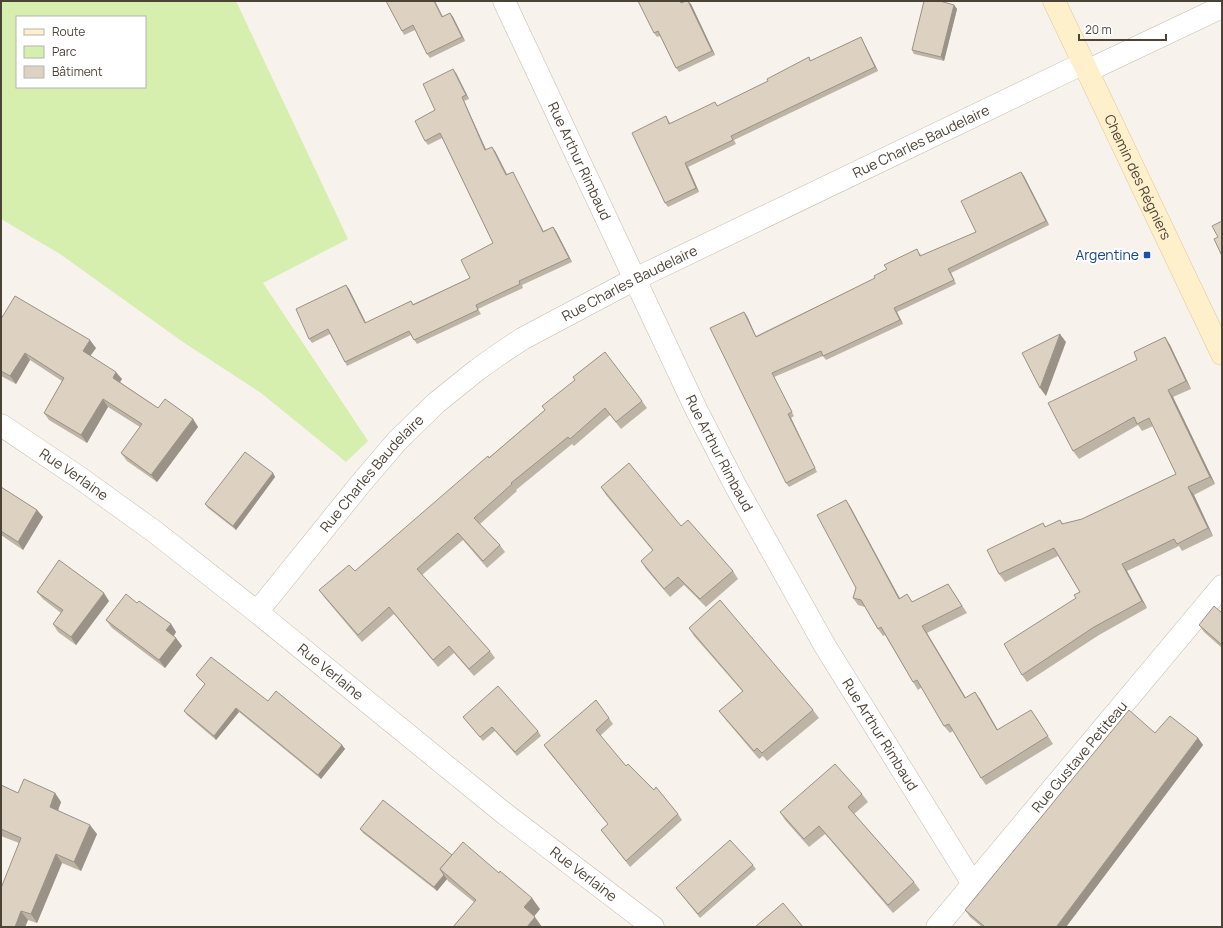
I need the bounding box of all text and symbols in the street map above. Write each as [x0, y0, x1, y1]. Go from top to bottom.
legend [16, 16, 146, 88]
scale bar [1079, 16, 1166, 42]
text: 20 m [1085, 21, 1112, 38]
text: Route [52, 23, 85, 40]
text: Parc [52, 43, 77, 60]
text: Bâtiment [52, 63, 103, 80]
street label: Rue Arthur Rimbaud [544, 99, 616, 223]
street label: Rue Charles Baudelaire [849, 100, 992, 182]
street label: Chemin des Régniers [1100, 111, 1176, 243]
street label: Rue Charles Baudelaire [558, 240, 700, 325]
place label: Argentine [1075, 245, 1139, 264]
marker: Argentine [1142, 250, 1152, 260]
street label: Rue Arthur Rimbaud [682, 392, 758, 515]
street label: Rue Charles Baudelaire [315, 410, 427, 536]
street label: Rue Verlaine [36, 443, 112, 504]
street label: Rue Verlaine [294, 639, 368, 704]
street label: Rue Arthur Rimbaud [838, 674, 923, 794]
street label: Rue Gustave Petiteau [1027, 697, 1131, 816]
street label: Rue Verlaine [546, 842, 621, 905]

